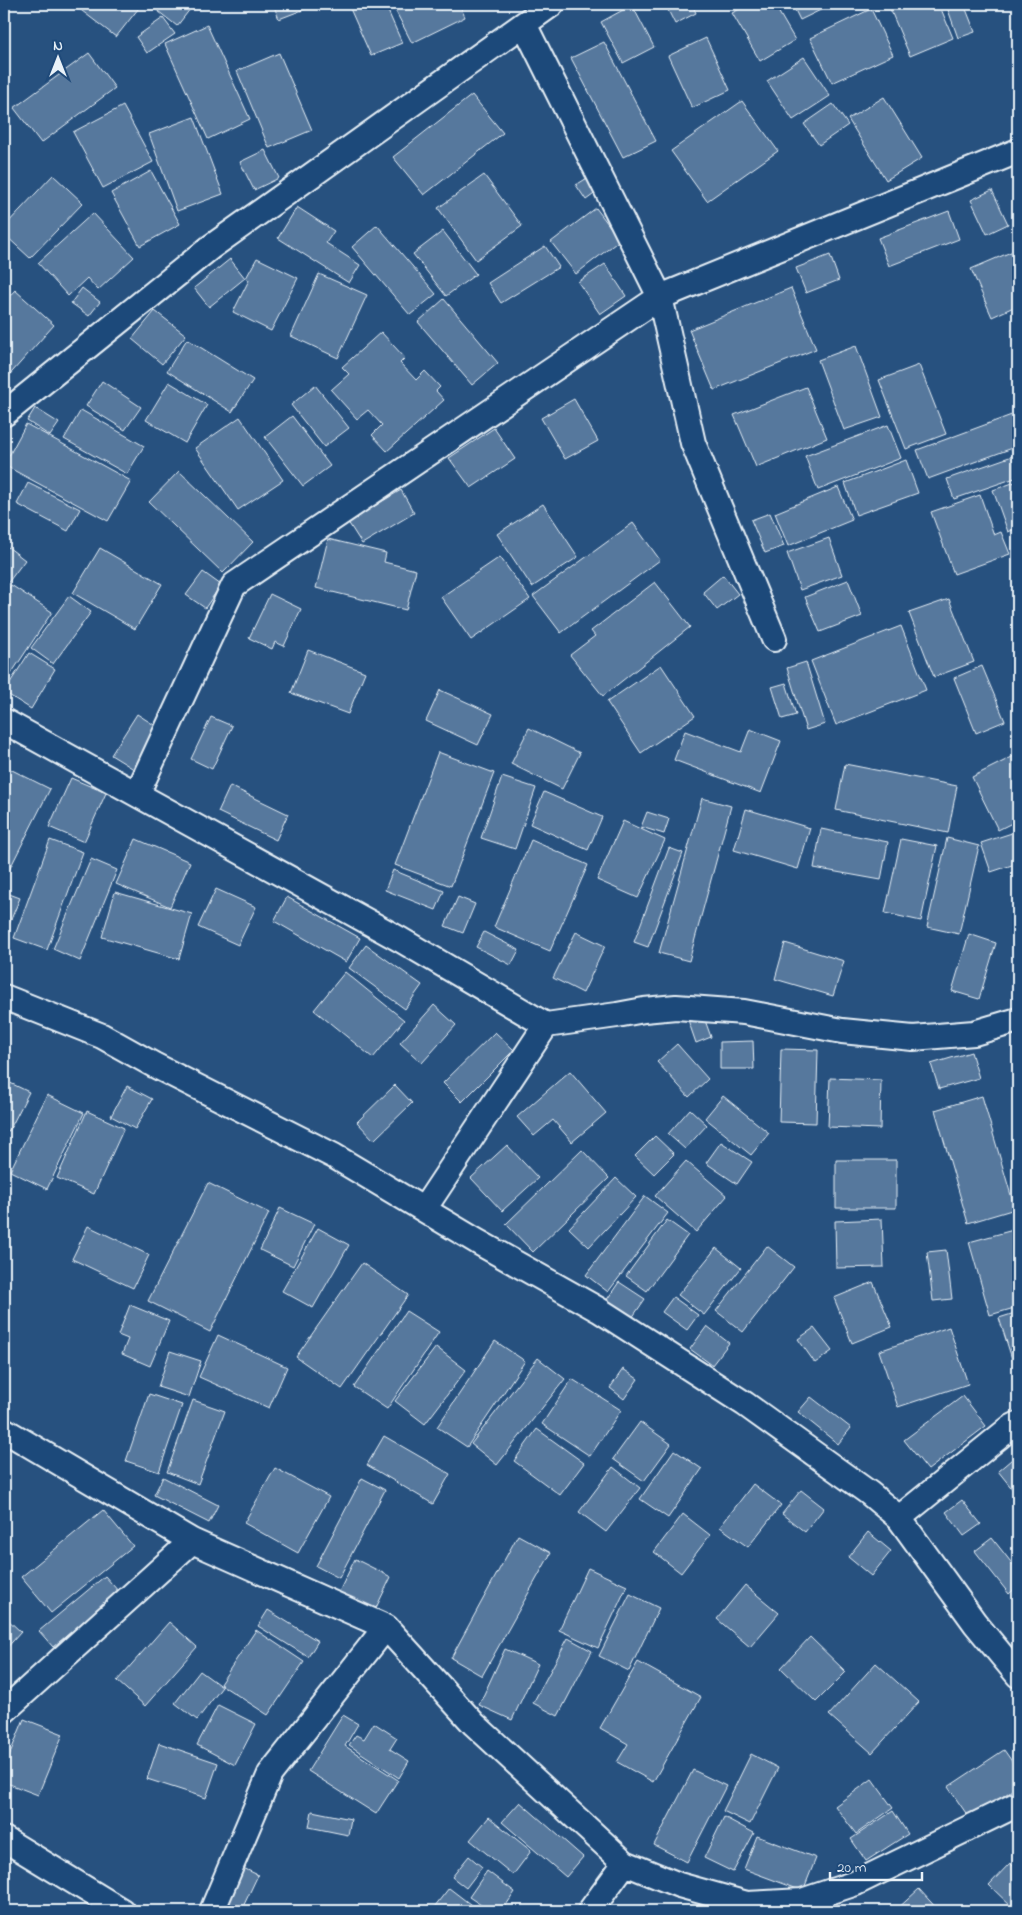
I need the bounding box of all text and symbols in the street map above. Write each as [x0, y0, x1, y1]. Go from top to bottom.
north arrow [32, 32, 82, 82]
text: N [53, 36, 63, 57]
scale bar [830, 1850, 922, 1882]
text: 20 m [837, 1857, 867, 1879]

